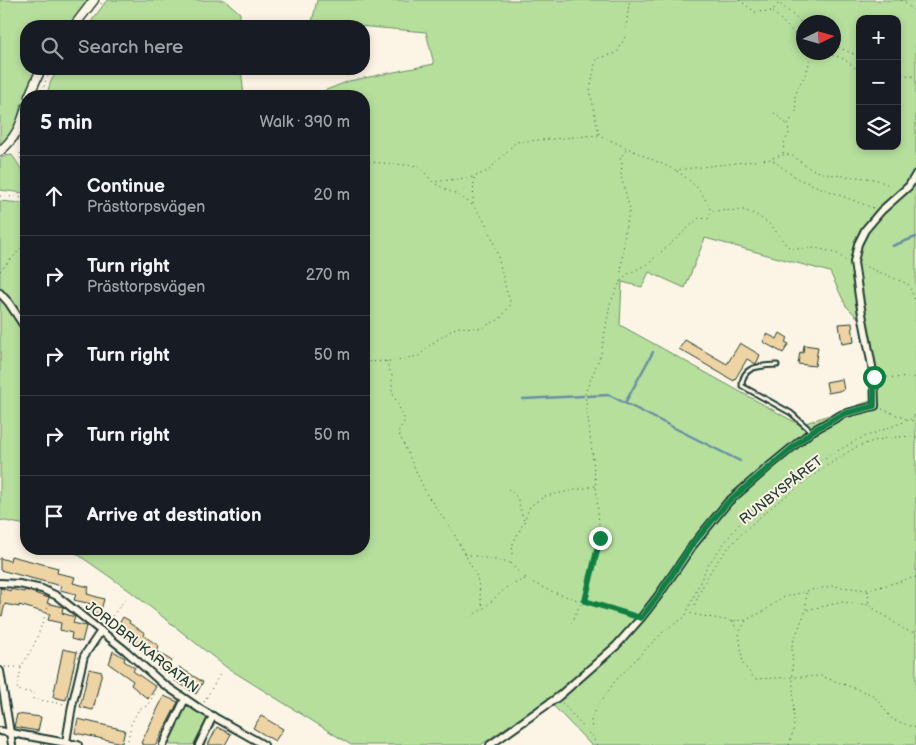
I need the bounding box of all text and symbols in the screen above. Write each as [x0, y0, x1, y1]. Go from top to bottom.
north arrow [796, 15, 841, 60]
map controls [856, 15, 901, 150]
button: + [856, 15, 901, 60]
search box [20, 20, 370, 75]
icon: search [38, 34, 66, 62]
text: Search here [78, 36, 183, 59]
button: − [856, 60, 901, 105]
button: layers [856, 105, 901, 150]
text: 5 min [40, 110, 93, 135]
text: Walk · 390 m [259, 113, 350, 132]
text: Continue [87, 175, 165, 198]
icon: ahead [40, 182, 68, 210]
text: 20 m [314, 186, 350, 205]
text: Prästtorpsvägen [87, 198, 205, 217]
text: Turn right [87, 255, 170, 278]
icon: right [40, 262, 68, 290]
text: 270 m [306, 266, 350, 285]
text: Prästtorpsvägen [87, 278, 205, 297]
icon: right [40, 342, 68, 370]
text: Turn right [87, 344, 170, 367]
text: 50 m [314, 346, 350, 365]
route start [863, 366, 886, 389]
icon: right [40, 422, 68, 450]
text: Turn right [87, 424, 170, 447]
text: 50 m [314, 426, 350, 445]
street label: RUNBYSPÅRET [735, 450, 826, 528]
icon: arrive [40, 502, 68, 530]
text: Arrive at destination [87, 504, 262, 527]
route end [589, 527, 612, 550]
street label: JORDBRUKARGATAN [82, 598, 202, 696]

